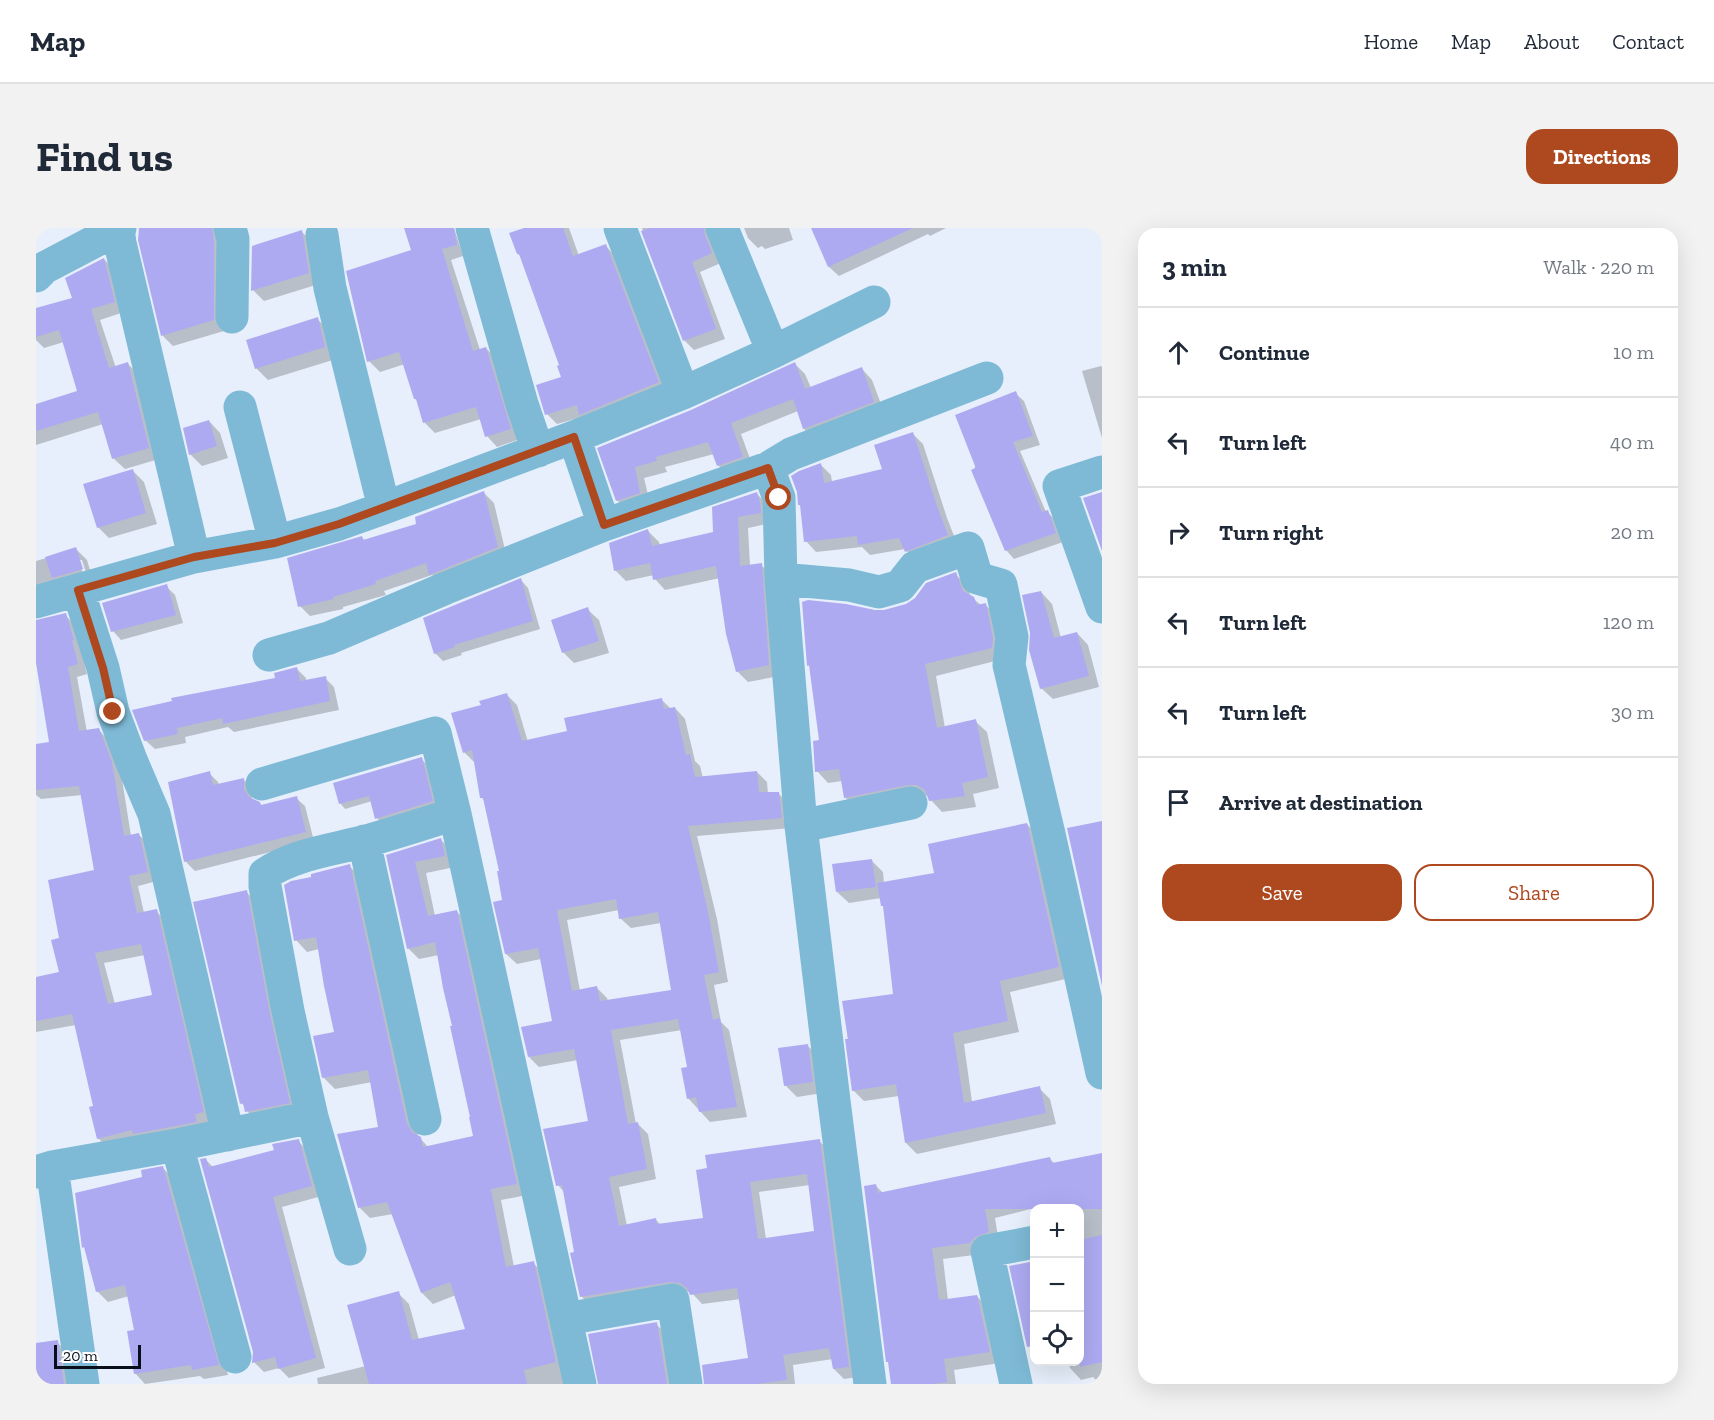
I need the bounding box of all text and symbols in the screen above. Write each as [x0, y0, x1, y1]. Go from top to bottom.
text: Map [30, 25, 85, 58]
text: Home [1364, 29, 1418, 54]
text: Map [1451, 29, 1491, 54]
text: About [1524, 29, 1579, 54]
text: Contact [1612, 29, 1684, 54]
button: Directions [1526, 129, 1678, 184]
text: Find us [36, 131, 173, 182]
text: 3 min [1162, 251, 1227, 283]
text: Walk · 220 m [1543, 255, 1654, 279]
icon: ahead [1162, 336, 1195, 369]
text: Continue [1219, 339, 1310, 366]
text: 10 m [1613, 340, 1654, 364]
icon: left [1162, 426, 1195, 459]
text: Turn left [1219, 429, 1306, 456]
text: 40 m [1610, 430, 1654, 454]
route start [765, 484, 791, 510]
icon: right [1162, 516, 1195, 549]
text: Turn right [1219, 519, 1323, 546]
text: 20 m [1610, 520, 1654, 544]
icon: left [1162, 606, 1195, 639]
text: Turn left [1219, 609, 1306, 636]
text: 120 m [1603, 610, 1654, 634]
icon: left [1162, 696, 1195, 729]
route end [99, 698, 125, 724]
text: Turn left [1219, 699, 1306, 726]
text: 30 m [1611, 700, 1654, 724]
icon: arrive [1162, 786, 1195, 819]
text: Arrive at destination [1219, 789, 1422, 816]
button: Save [1162, 864, 1402, 921]
button: Share [1414, 864, 1654, 921]
map controls [1030, 1204, 1084, 1366]
button: + [1030, 1204, 1084, 1258]
button: − [1030, 1258, 1084, 1312]
button: locate [1030, 1312, 1084, 1366]
scale bar [54, 1342, 141, 1370]
text: 20 m [63, 1346, 98, 1365]

